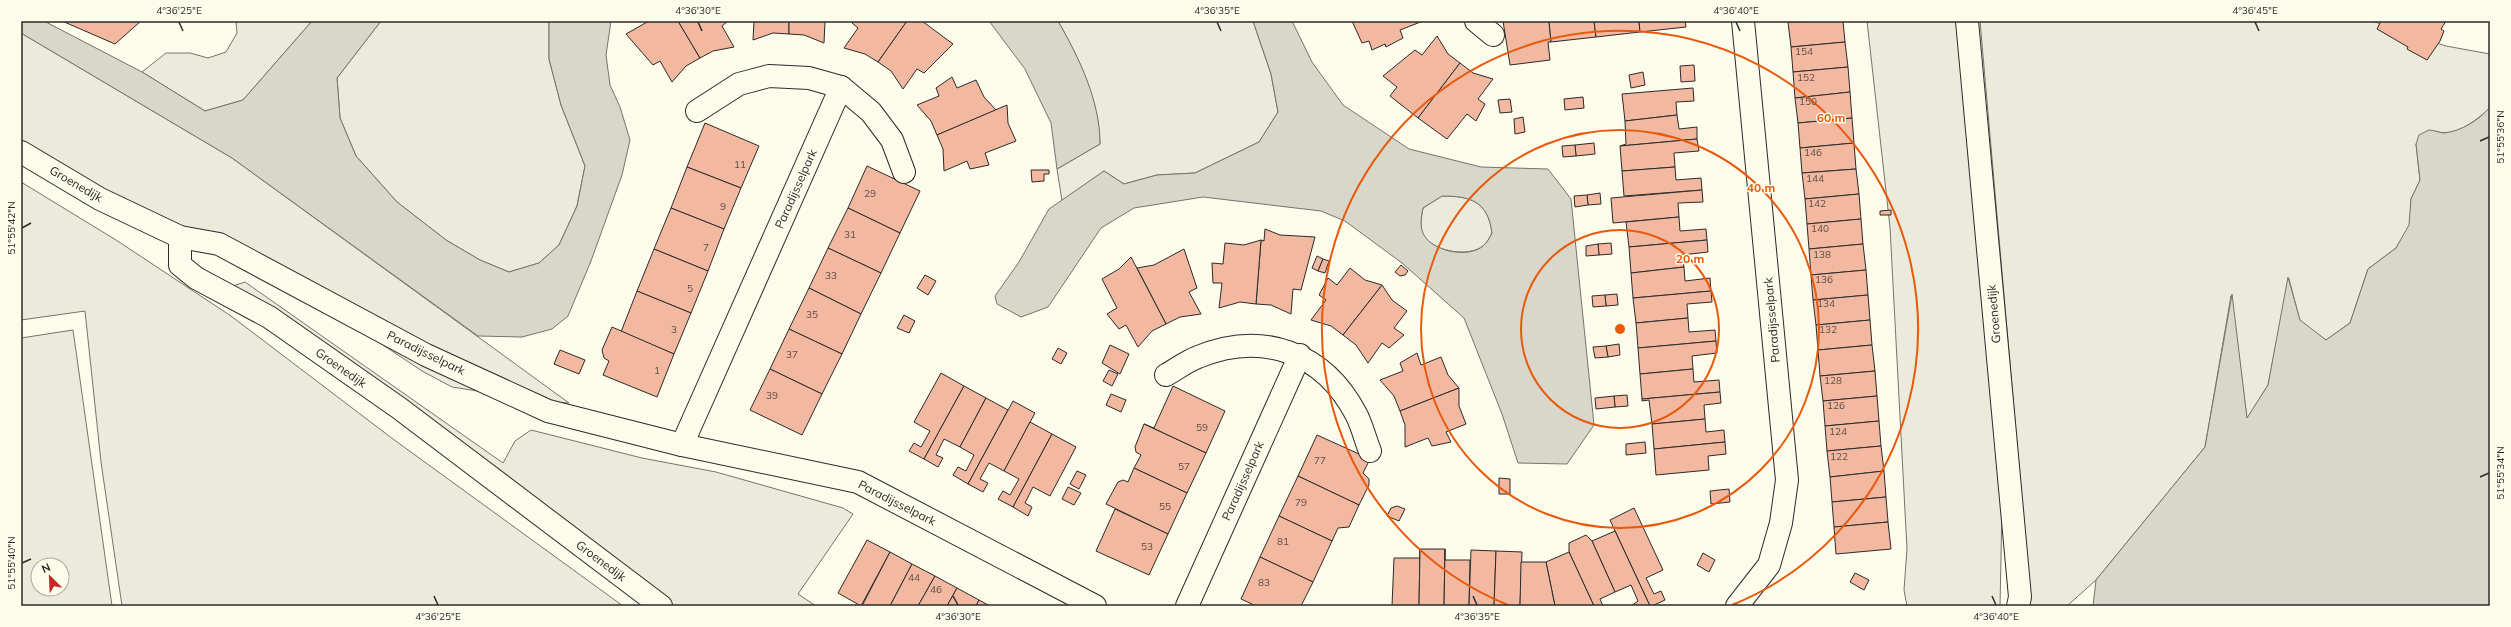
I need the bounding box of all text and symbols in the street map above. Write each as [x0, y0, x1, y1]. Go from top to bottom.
text: 4°36'25"E [156, 4, 202, 17]
text: 4°36'30"E [675, 4, 721, 17]
text: 4°36'35"E [1194, 4, 1240, 17]
text: 4°36'40"E [1713, 4, 1759, 17]
text: 4°36'45"E [2232, 4, 2278, 17]
house number: 154 [1795, 45, 1813, 58]
house number: 152 [1797, 71, 1815, 84]
house number: 150 [1799, 95, 1817, 108]
text: 60 m [1817, 110, 1845, 125]
text: 51°55'36"N [2494, 110, 2507, 164]
street label: Paradijsselpark [771, 146, 820, 231]
house number: 146 [1804, 146, 1822, 159]
house number: 11 [734, 158, 746, 171]
street label: Groenedijk [47, 162, 106, 205]
house number: 144 [1806, 172, 1824, 185]
text: 40 m [1747, 180, 1775, 195]
house number: 29 [864, 187, 876, 200]
house number: 142 [1808, 197, 1826, 210]
house number: 9 [720, 200, 726, 213]
text: 51°55'42"N [5, 201, 18, 255]
house number: 140 [1811, 222, 1829, 235]
house number: 31 [844, 228, 856, 241]
house number: 7 [703, 241, 709, 254]
house number: 138 [1813, 248, 1831, 261]
text: 20 m [1676, 251, 1704, 266]
house number: 33 [825, 269, 837, 282]
house number: 136 [1815, 273, 1833, 286]
street label: Paradijsselpark [1760, 276, 1783, 363]
house number: 5 [687, 282, 693, 295]
street label: Groenedijk [1983, 283, 2004, 344]
house number: 134 [1817, 297, 1835, 310]
house number: 35 [806, 308, 818, 321]
centre of rings [1613, 322, 1627, 336]
house number: 3 [671, 323, 677, 336]
house number: 132 [1819, 323, 1837, 336]
street label: Paradijsselpark [385, 327, 469, 378]
street label: Groenedijk [313, 344, 370, 391]
house number: 37 [786, 348, 798, 361]
house number: 1 [654, 364, 660, 377]
house number: 128 [1824, 374, 1842, 387]
house number: 39 [766, 389, 778, 402]
house number: 126 [1827, 399, 1845, 412]
house number: 59 [1196, 421, 1208, 434]
house number: 124 [1829, 425, 1847, 438]
street label: Paradijsselpark [1218, 438, 1267, 523]
text: 51°55'34"N [2494, 446, 2507, 500]
house number: 122 [1830, 450, 1848, 463]
house number: 77 [1314, 454, 1326, 467]
house number: 57 [1178, 460, 1190, 473]
street label: Paradijsselpark [856, 476, 939, 529]
house number: 79 [1295, 496, 1307, 509]
house number: 55 [1159, 500, 1171, 513]
house number: 81 [1277, 535, 1289, 548]
text: 51°55'40"N [5, 536, 18, 590]
street label: Groenedijk [573, 537, 630, 585]
house number: 53 [1141, 540, 1153, 553]
north arrow [30, 557, 70, 597]
text: N [39, 560, 53, 576]
house number: 44 [908, 571, 920, 584]
house number: 83 [1258, 576, 1270, 589]
house number: 46 [930, 583, 942, 596]
text: 4°36'25"E [415, 610, 461, 623]
text: 4°36'30"E [935, 610, 981, 623]
text: 4°36'35"E [1454, 610, 1500, 623]
text: 4°36'40"E [1973, 610, 2019, 623]

